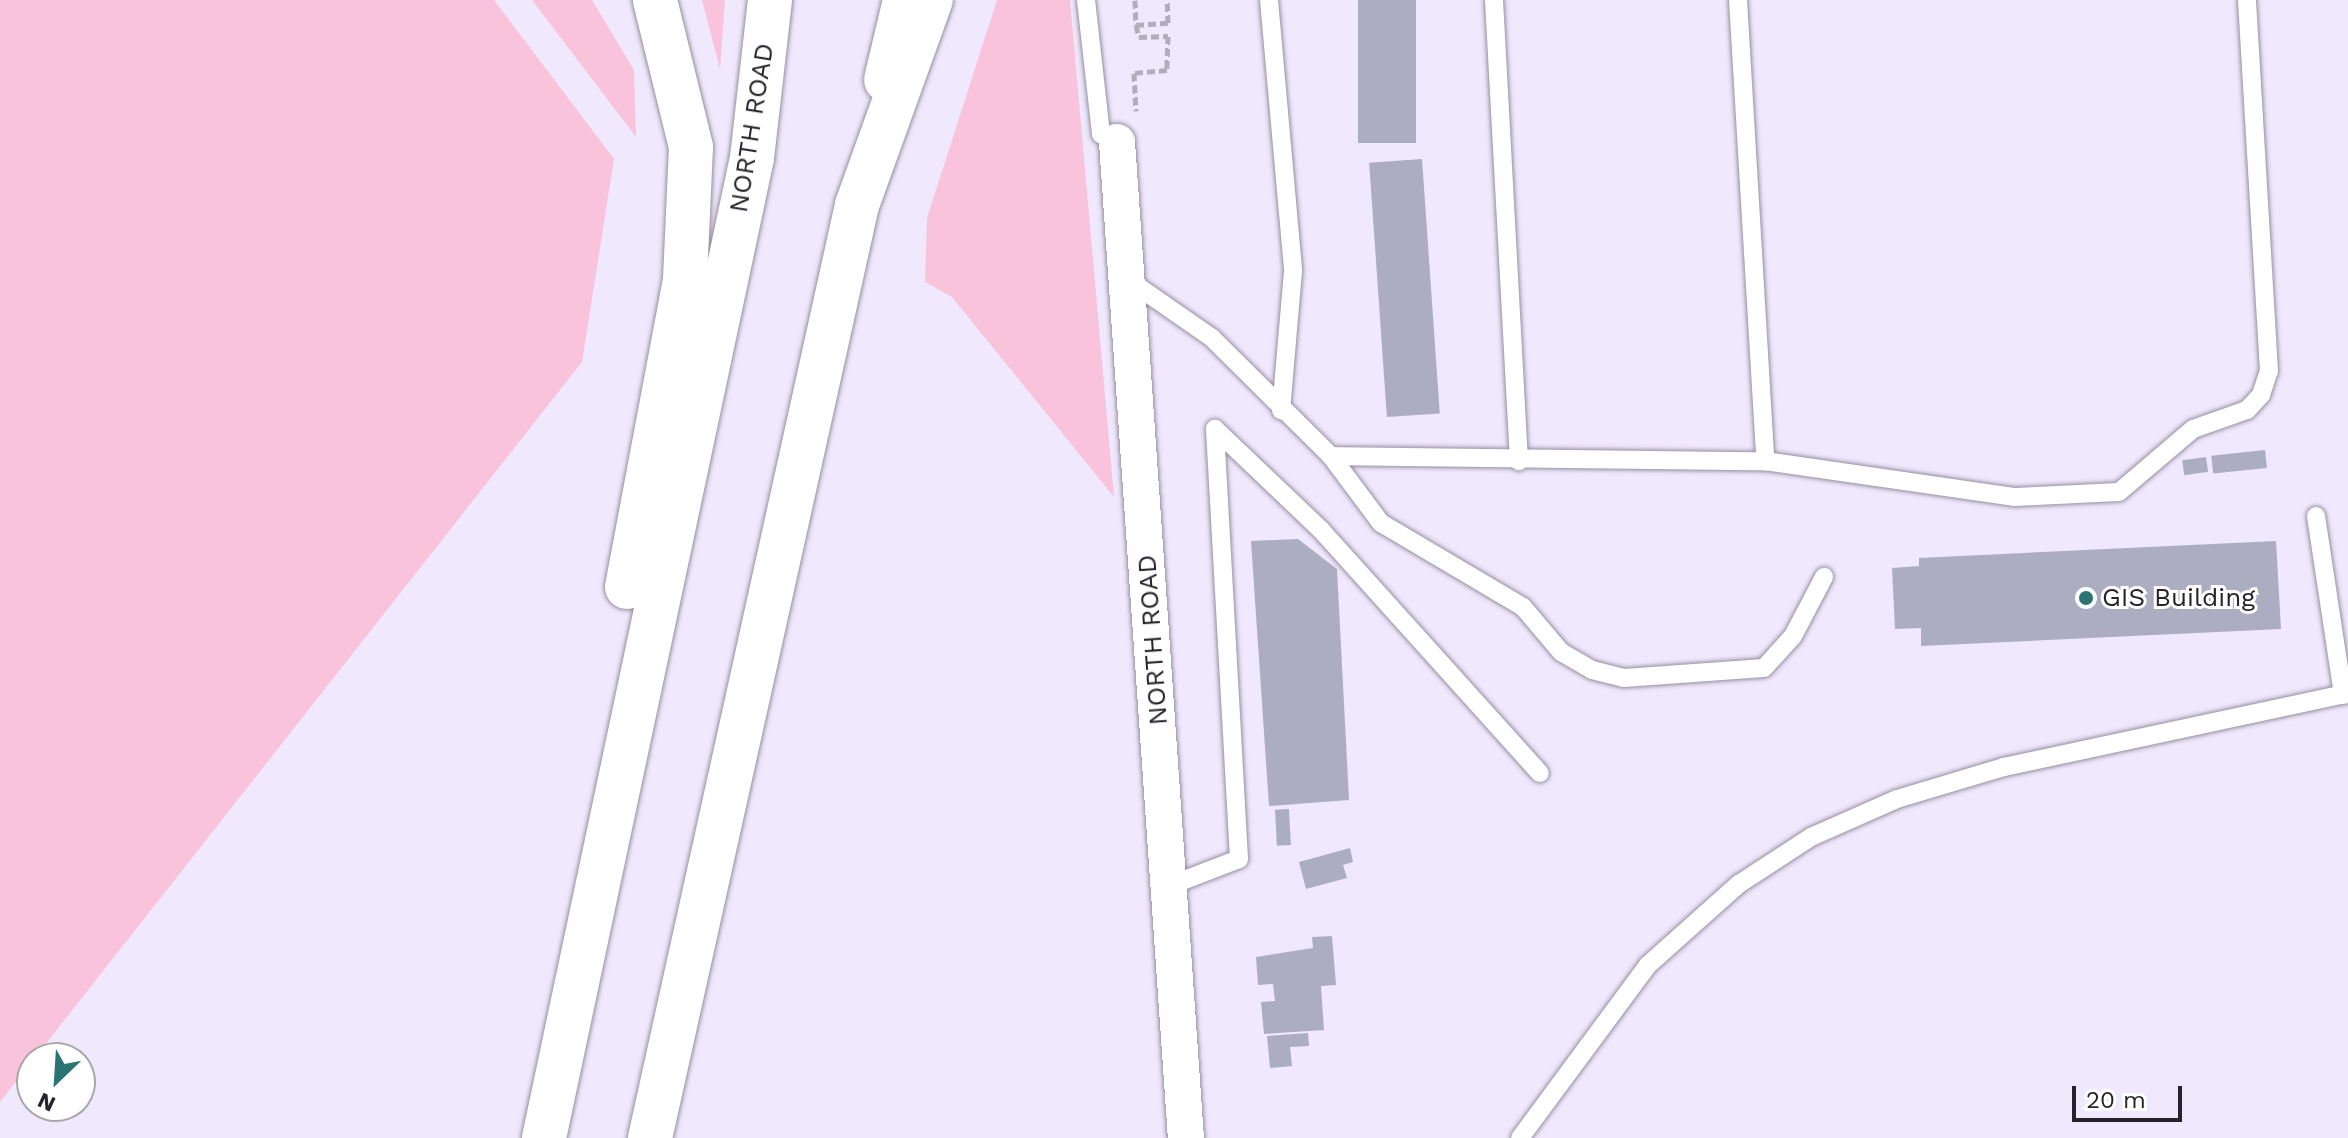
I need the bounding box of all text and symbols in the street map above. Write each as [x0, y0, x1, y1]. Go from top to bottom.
street label: NORTH ROAD [723, 41, 781, 215]
street label: NORTH ROAD [1131, 554, 1175, 726]
place label: GIS Building [2102, 582, 2255, 614]
marker: GIS Building [2077, 589, 2095, 607]
north arrow [16, 1042, 96, 1122]
scale bar [2076, 1070, 2186, 1120]
text: 20 m [2086, 1086, 2146, 1114]
text: N [34, 1088, 59, 1117]

